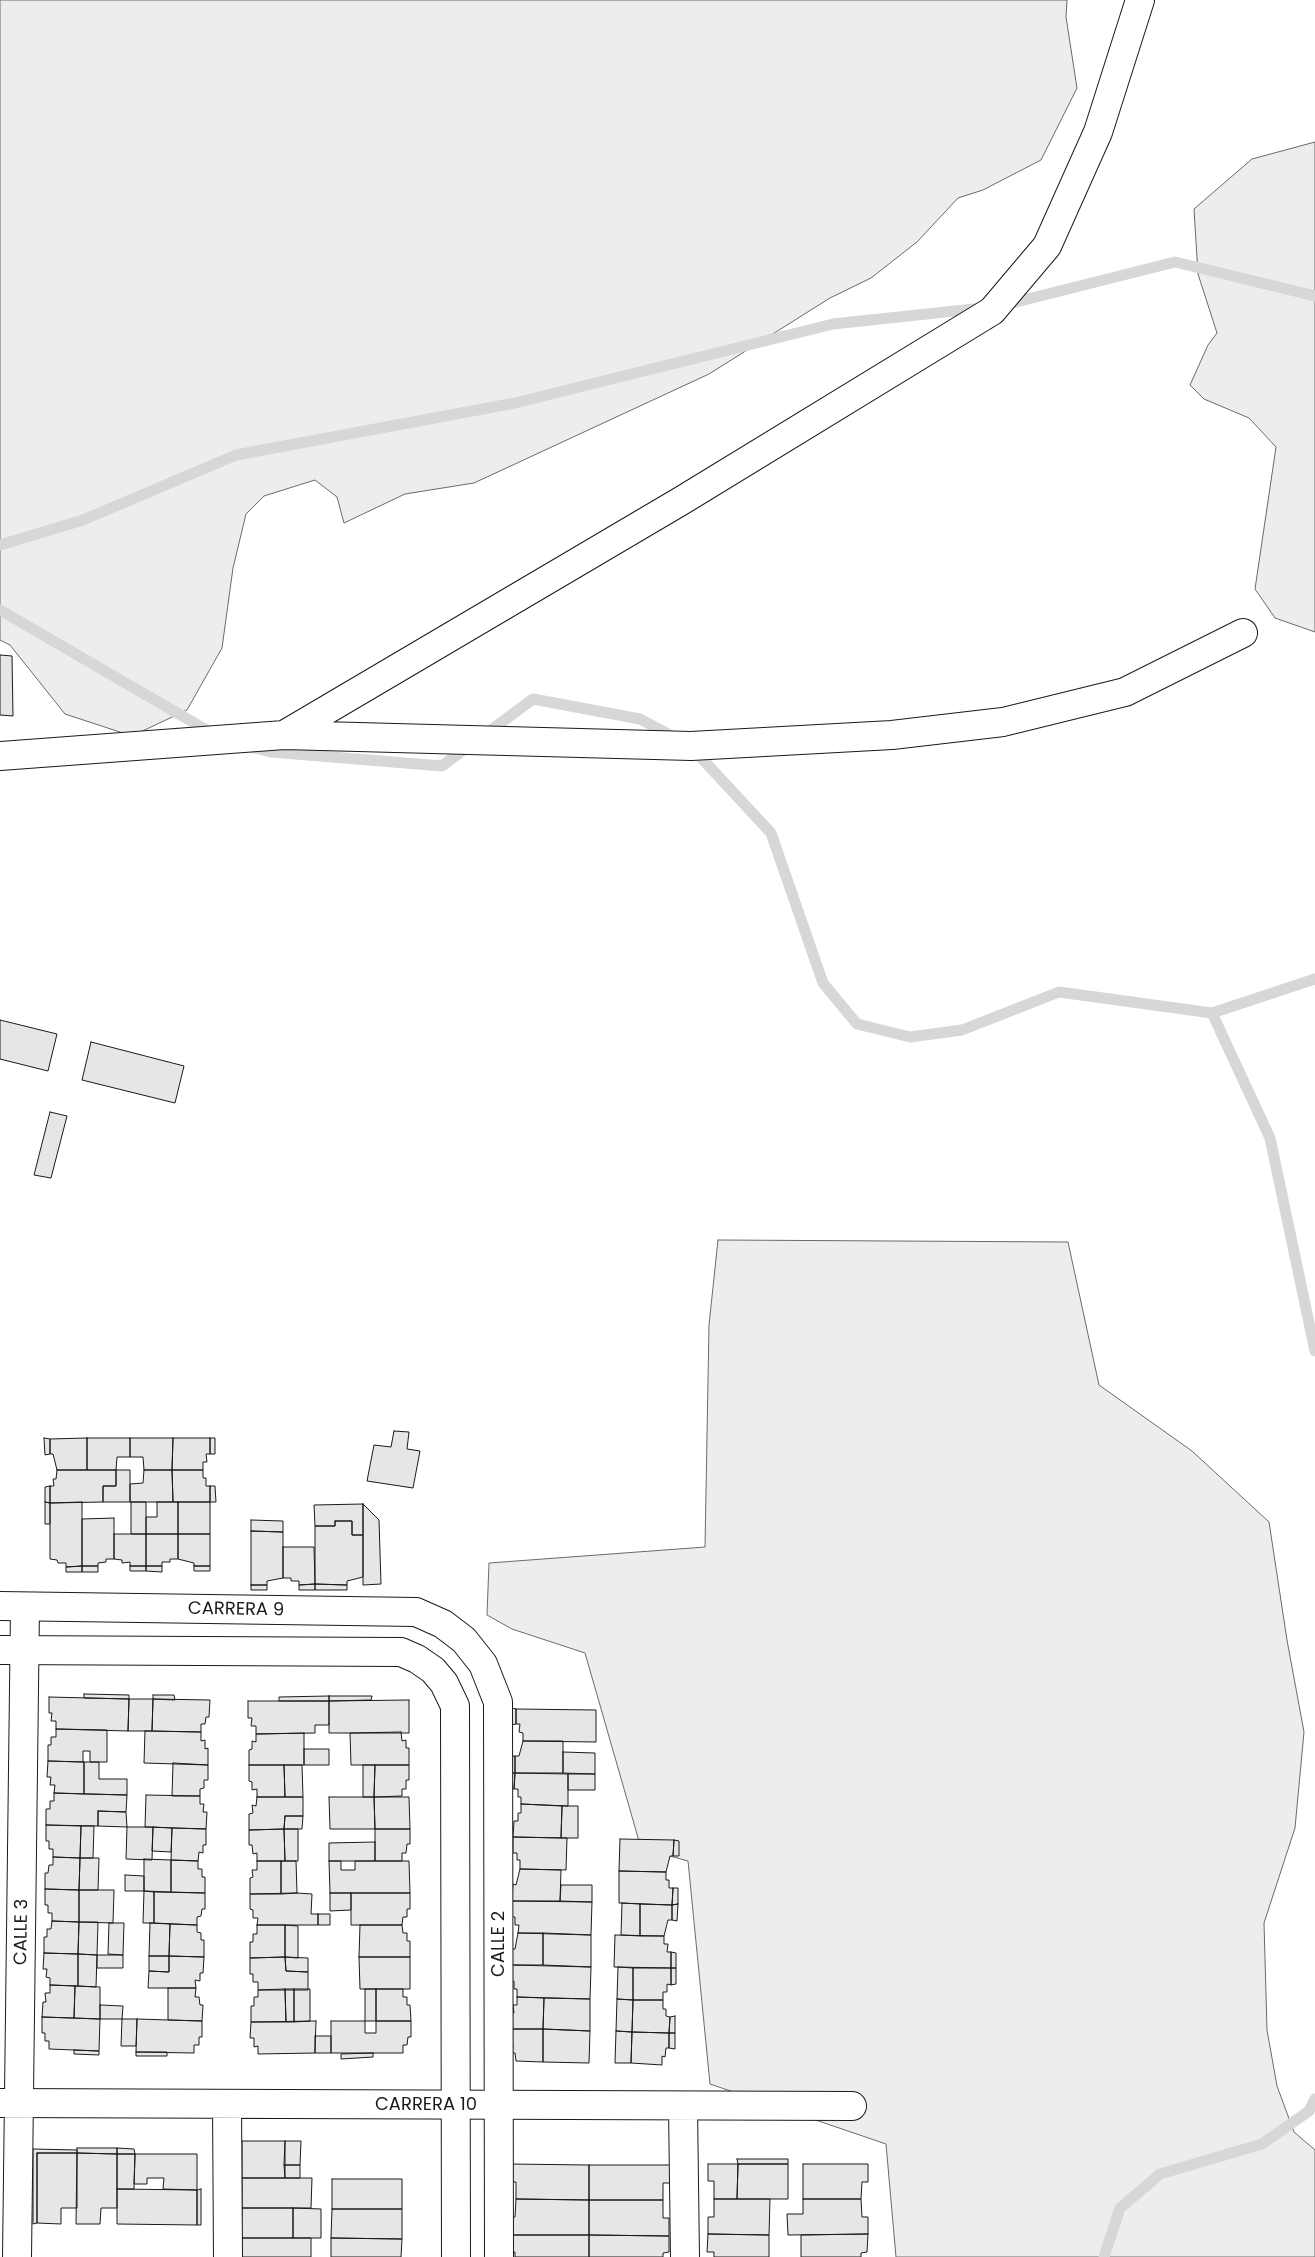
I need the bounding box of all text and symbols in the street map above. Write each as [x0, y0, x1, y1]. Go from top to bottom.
street label: CARRERA 9 [188, 1598, 284, 1622]
street label: CALLE 3 [11, 1899, 33, 1965]
street label: CALLE 2 [488, 1911, 510, 1977]
street label: CARRERA 10 [375, 2094, 477, 2116]

